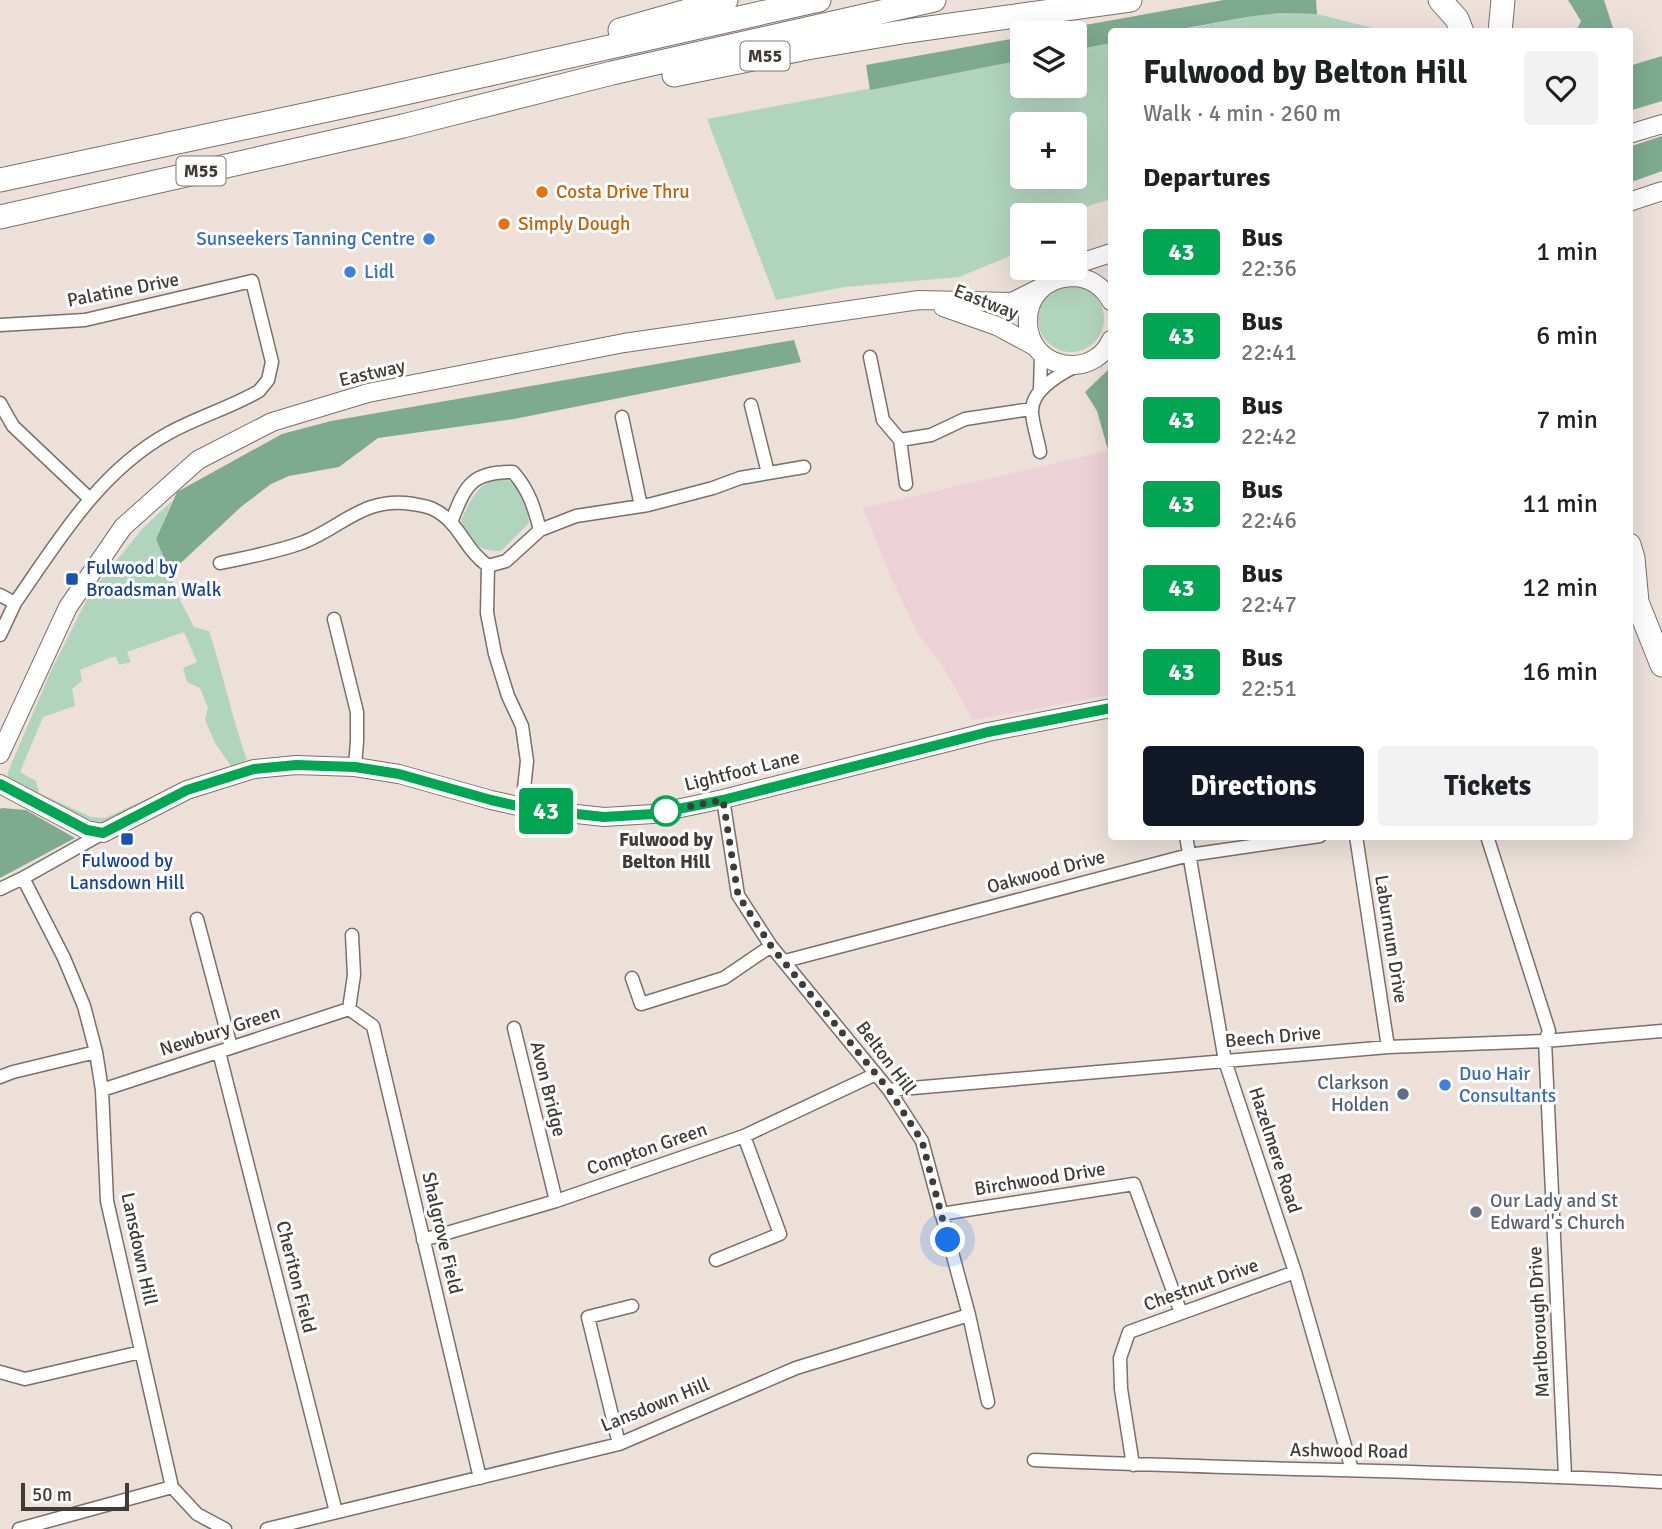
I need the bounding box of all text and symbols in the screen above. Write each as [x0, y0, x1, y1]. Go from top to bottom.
map controls [1010, 21, 1087, 280]
button: layers [1010, 21, 1087, 98]
road number: M55 [740, 42, 790, 70]
button: heart [1524, 51, 1598, 125]
text: Fulwood by Belton Hill [1143, 52, 1467, 93]
text: Walk · 4 min · 260 m [1143, 99, 1341, 128]
button: + [1010, 112, 1087, 189]
road number: M55 [176, 156, 226, 186]
text: Departures [1143, 162, 1270, 194]
place label: Costa Drive Thru [556, 180, 690, 204]
marker: Costa Drive Thru [534, 184, 550, 200]
button: − [1010, 203, 1087, 280]
place label: Simply Dough [518, 212, 630, 236]
marker: Simply Dough [496, 216, 512, 232]
text: Bus [1241, 222, 1283, 254]
place label: Sunseekers Tanning Centre [196, 227, 415, 251]
marker: Sunseekers Tanning Centre [421, 231, 437, 247]
text: 1 min [1536, 236, 1598, 268]
text: 43 [1169, 237, 1194, 267]
text: 22:36 [1241, 254, 1297, 283]
place label: Lidl [364, 260, 394, 284]
marker: Lidl [342, 264, 358, 280]
street label: Palatine Drive [65, 267, 181, 313]
street label: Eastway [950, 279, 1022, 325]
text: Bus [1241, 306, 1283, 338]
text: 6 min [1536, 320, 1598, 352]
text: 43 [1169, 321, 1194, 351]
text: 22:41 [1241, 338, 1297, 367]
street label: Eastway [337, 354, 408, 392]
text: Bus [1241, 390, 1283, 422]
text: 7 min [1536, 404, 1598, 436]
text: 43 [1169, 405, 1194, 435]
text: 22:42 [1241, 422, 1297, 451]
text: Bus [1241, 474, 1283, 506]
text: 11 min [1522, 488, 1598, 520]
text: 43 [1169, 489, 1194, 519]
text: 22:46 [1241, 506, 1297, 535]
place label: Fulwood by Broadsman Walk [86, 556, 222, 602]
text: Bus [1241, 558, 1283, 590]
marker: Fulwood by Broadsman Walk [64, 571, 80, 587]
text: 12 min [1522, 572, 1598, 604]
text: 43 [1169, 573, 1194, 603]
text: 22:47 [1241, 590, 1297, 619]
text: Bus [1241, 642, 1283, 674]
text: 16 min [1522, 656, 1598, 688]
text: 43 [1169, 657, 1194, 687]
text: 22:51 [1241, 674, 1297, 703]
street label: Lightfoot Lane [682, 745, 802, 797]
button: Directions [1143, 746, 1364, 826]
button: Tickets [1378, 746, 1598, 826]
line badge: 43 [514, 788, 578, 834]
text: 43 [533, 796, 559, 826]
marker: Fulwood by Belton Hill [651, 796, 681, 826]
place label: Fulwood by Belton Hill [619, 828, 714, 874]
marker: Fulwood by Lansdown Hill [119, 831, 135, 847]
street label: Oakwood Drive [984, 845, 1108, 899]
place label: Fulwood by Lansdown Hill [70, 849, 185, 895]
street label: Laburnum Drive [1369, 873, 1413, 1005]
street label: Newbury Green [157, 1000, 283, 1062]
street label: Belton Hill [851, 1016, 921, 1100]
street label: Beech Drive [1224, 1021, 1322, 1053]
street label: Avon Bridge [525, 1039, 571, 1139]
place label: Duo Hair Consultants [1459, 1062, 1556, 1108]
place label: Clarkson Holden [1317, 1071, 1389, 1117]
marker: Duo Hair Consultants [1437, 1077, 1453, 1093]
street label: Hazelmere Road [1243, 1084, 1307, 1216]
marker: Clarkson Holden [1395, 1086, 1411, 1102]
street label: Compton Green [584, 1117, 710, 1181]
street label: Birchwood Drive [973, 1157, 1107, 1201]
street label: Shalgrove Field [416, 1170, 468, 1296]
place label: Our Lady and St Edward's Church [1490, 1189, 1625, 1235]
street label: Lansdown Hill [115, 1190, 163, 1308]
marker: Our Lady and St Edward's Church [1468, 1204, 1484, 1220]
street label: Cheriton Field [270, 1218, 322, 1336]
your location [930, 1222, 965, 1257]
street label: Marlborough Drive [1523, 1246, 1555, 1398]
street label: Chestnut Drive [1140, 1253, 1262, 1317]
street label: Lansdown Hill [597, 1372, 713, 1438]
street label: Ashwood Road [1290, 1438, 1408, 1464]
scale bar [21, 1480, 130, 1512]
text: 50 m [32, 1483, 72, 1507]

